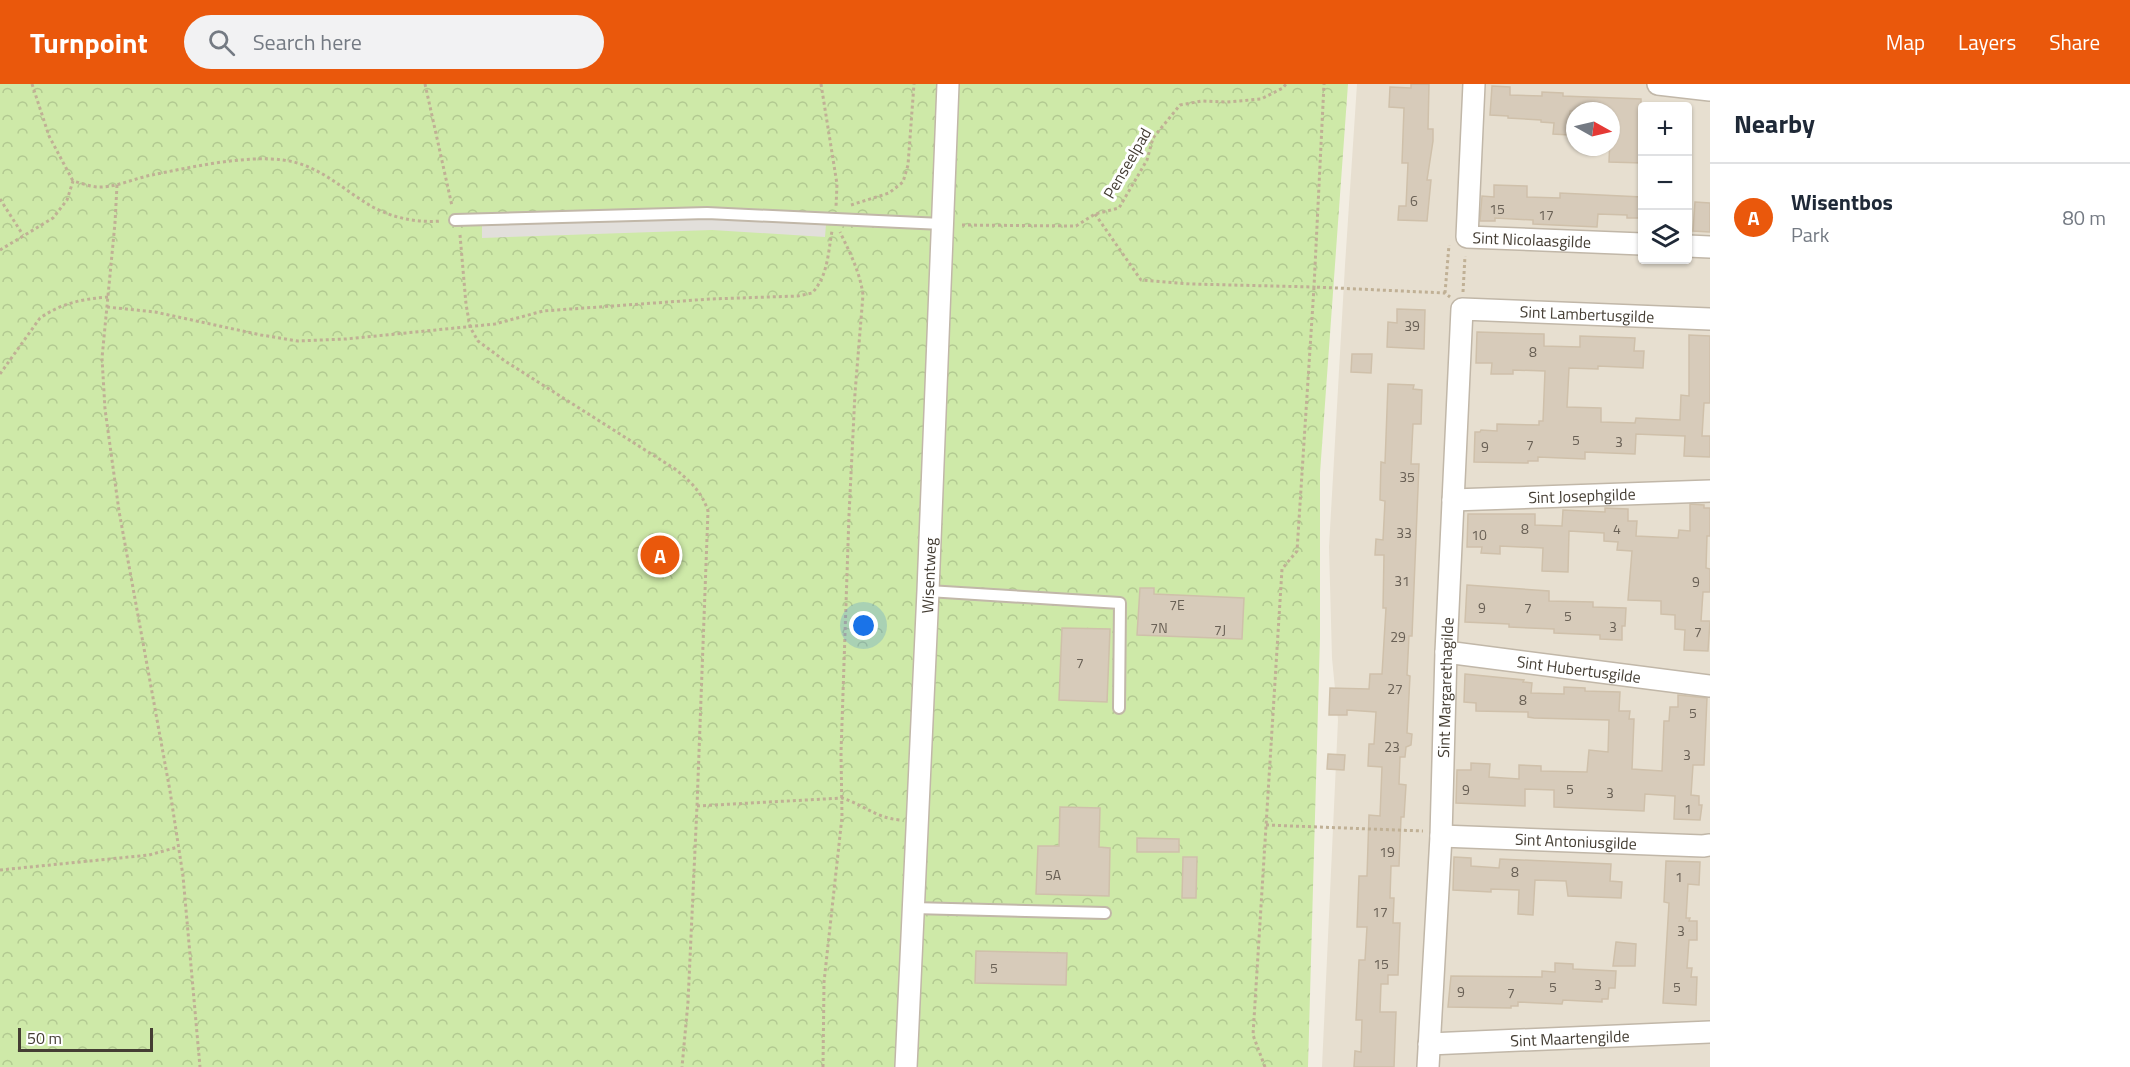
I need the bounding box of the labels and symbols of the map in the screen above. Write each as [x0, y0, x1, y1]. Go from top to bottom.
north arrow [1566, 102, 1620, 156]
street label: Penseelpad [1097, 123, 1157, 203]
house number: 6 [1410, 190, 1418, 211]
house number: 15 [1489, 198, 1505, 219]
house number: 17 [1538, 204, 1554, 225]
street label: Sint Nicolaasgilde [1472, 225, 1592, 254]
street label: Sint Lambertusgilde [1519, 299, 1655, 329]
house number: 39 [1404, 315, 1420, 336]
house number: 8 [1529, 341, 1537, 362]
house number: 5 [1572, 429, 1580, 450]
house number: 3 [1615, 431, 1623, 452]
house number: 7 [1526, 434, 1534, 455]
house number: 9 [1481, 436, 1489, 457]
house number: 35 [1399, 466, 1415, 487]
street label: Sint Josephgilde [1528, 482, 1636, 509]
house number: 8 [1521, 518, 1529, 539]
house number: 4 [1613, 518, 1621, 539]
house number: 33 [1396, 522, 1412, 543]
house number: 10 [1471, 524, 1487, 545]
pin: A [640, 532, 680, 578]
street label: Wisentweg [915, 537, 942, 614]
house number: 31 [1394, 570, 1410, 591]
house number: 9 [1692, 571, 1700, 592]
house number: 7E [1169, 594, 1185, 615]
house number: 9 [1478, 597, 1486, 618]
house number: 7 [1524, 597, 1532, 618]
house number: 5 [1564, 605, 1572, 626]
your location [849, 611, 878, 640]
house number: 3 [1609, 616, 1617, 637]
house number: 7N [1150, 617, 1168, 638]
street label: Sint Margarethagilde [1431, 617, 1460, 758]
house number: 7J [1214, 619, 1226, 640]
house number: 7 [1694, 621, 1702, 642]
house number: 29 [1390, 626, 1406, 647]
street label: Sint Hubertusgilde [1515, 649, 1642, 689]
house number: 7 [1076, 652, 1084, 673]
house number: 27 [1387, 678, 1403, 699]
house number: 8 [1519, 689, 1527, 710]
house number: 5 [1689, 702, 1697, 723]
house number: 23 [1384, 736, 1400, 757]
house number: 3 [1683, 744, 1691, 765]
house number: 5 [1566, 778, 1574, 799]
house number: 9 [1462, 779, 1470, 800]
house number: 3 [1606, 782, 1614, 803]
house number: 1 [1684, 798, 1692, 819]
street label: Sint Antoniusgilde [1514, 827, 1637, 855]
house number: 19 [1379, 841, 1395, 862]
house number: 8 [1511, 861, 1519, 882]
house number: 5A [1045, 864, 1062, 885]
house number: 1 [1675, 866, 1683, 887]
house number: 17 [1372, 901, 1388, 922]
house number: 3 [1677, 920, 1685, 941]
house number: 15 [1373, 953, 1389, 974]
house number: 5 [990, 957, 998, 978]
house number: 3 [1594, 974, 1602, 995]
house number: 5 [1549, 976, 1557, 997]
house number: 5 [1673, 976, 1681, 997]
house number: 9 [1457, 981, 1465, 1002]
house number: 7 [1507, 982, 1515, 1003]
street label: Sint Maartengilde [1510, 1023, 1630, 1053]
scale bar [18, 1025, 153, 1052]

